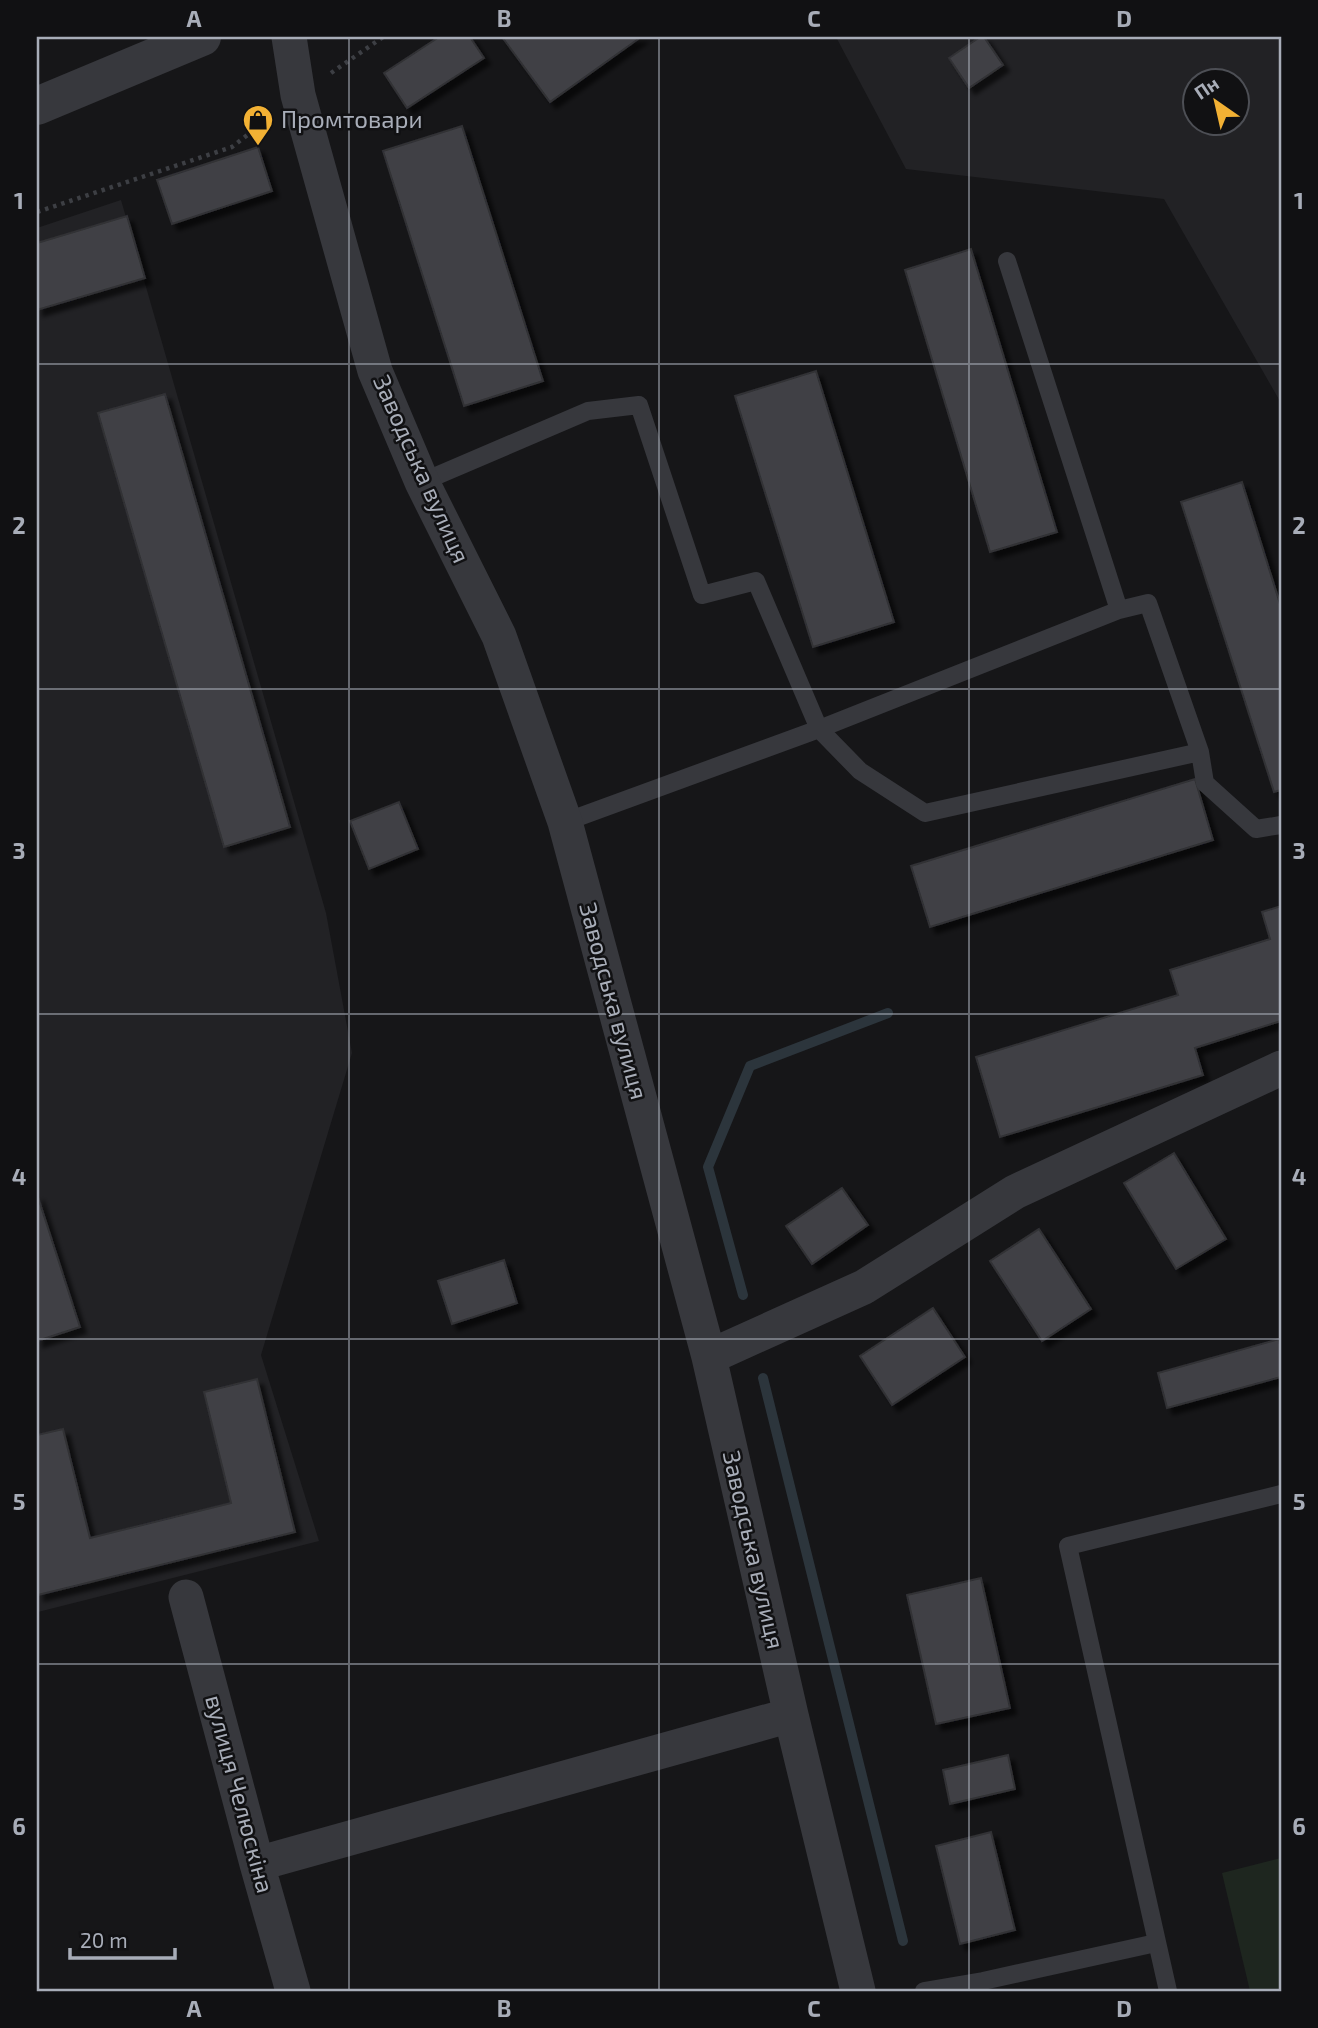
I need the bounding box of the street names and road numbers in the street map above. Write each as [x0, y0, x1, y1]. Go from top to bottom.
street label: Заводська вулиця [367, 370, 477, 567]
street label: Заводська вулиця [573, 899, 655, 1103]
street label: Заводська вулиця [717, 1448, 791, 1652]
street label: вулиця Челюскіна [199, 1691, 281, 1896]

